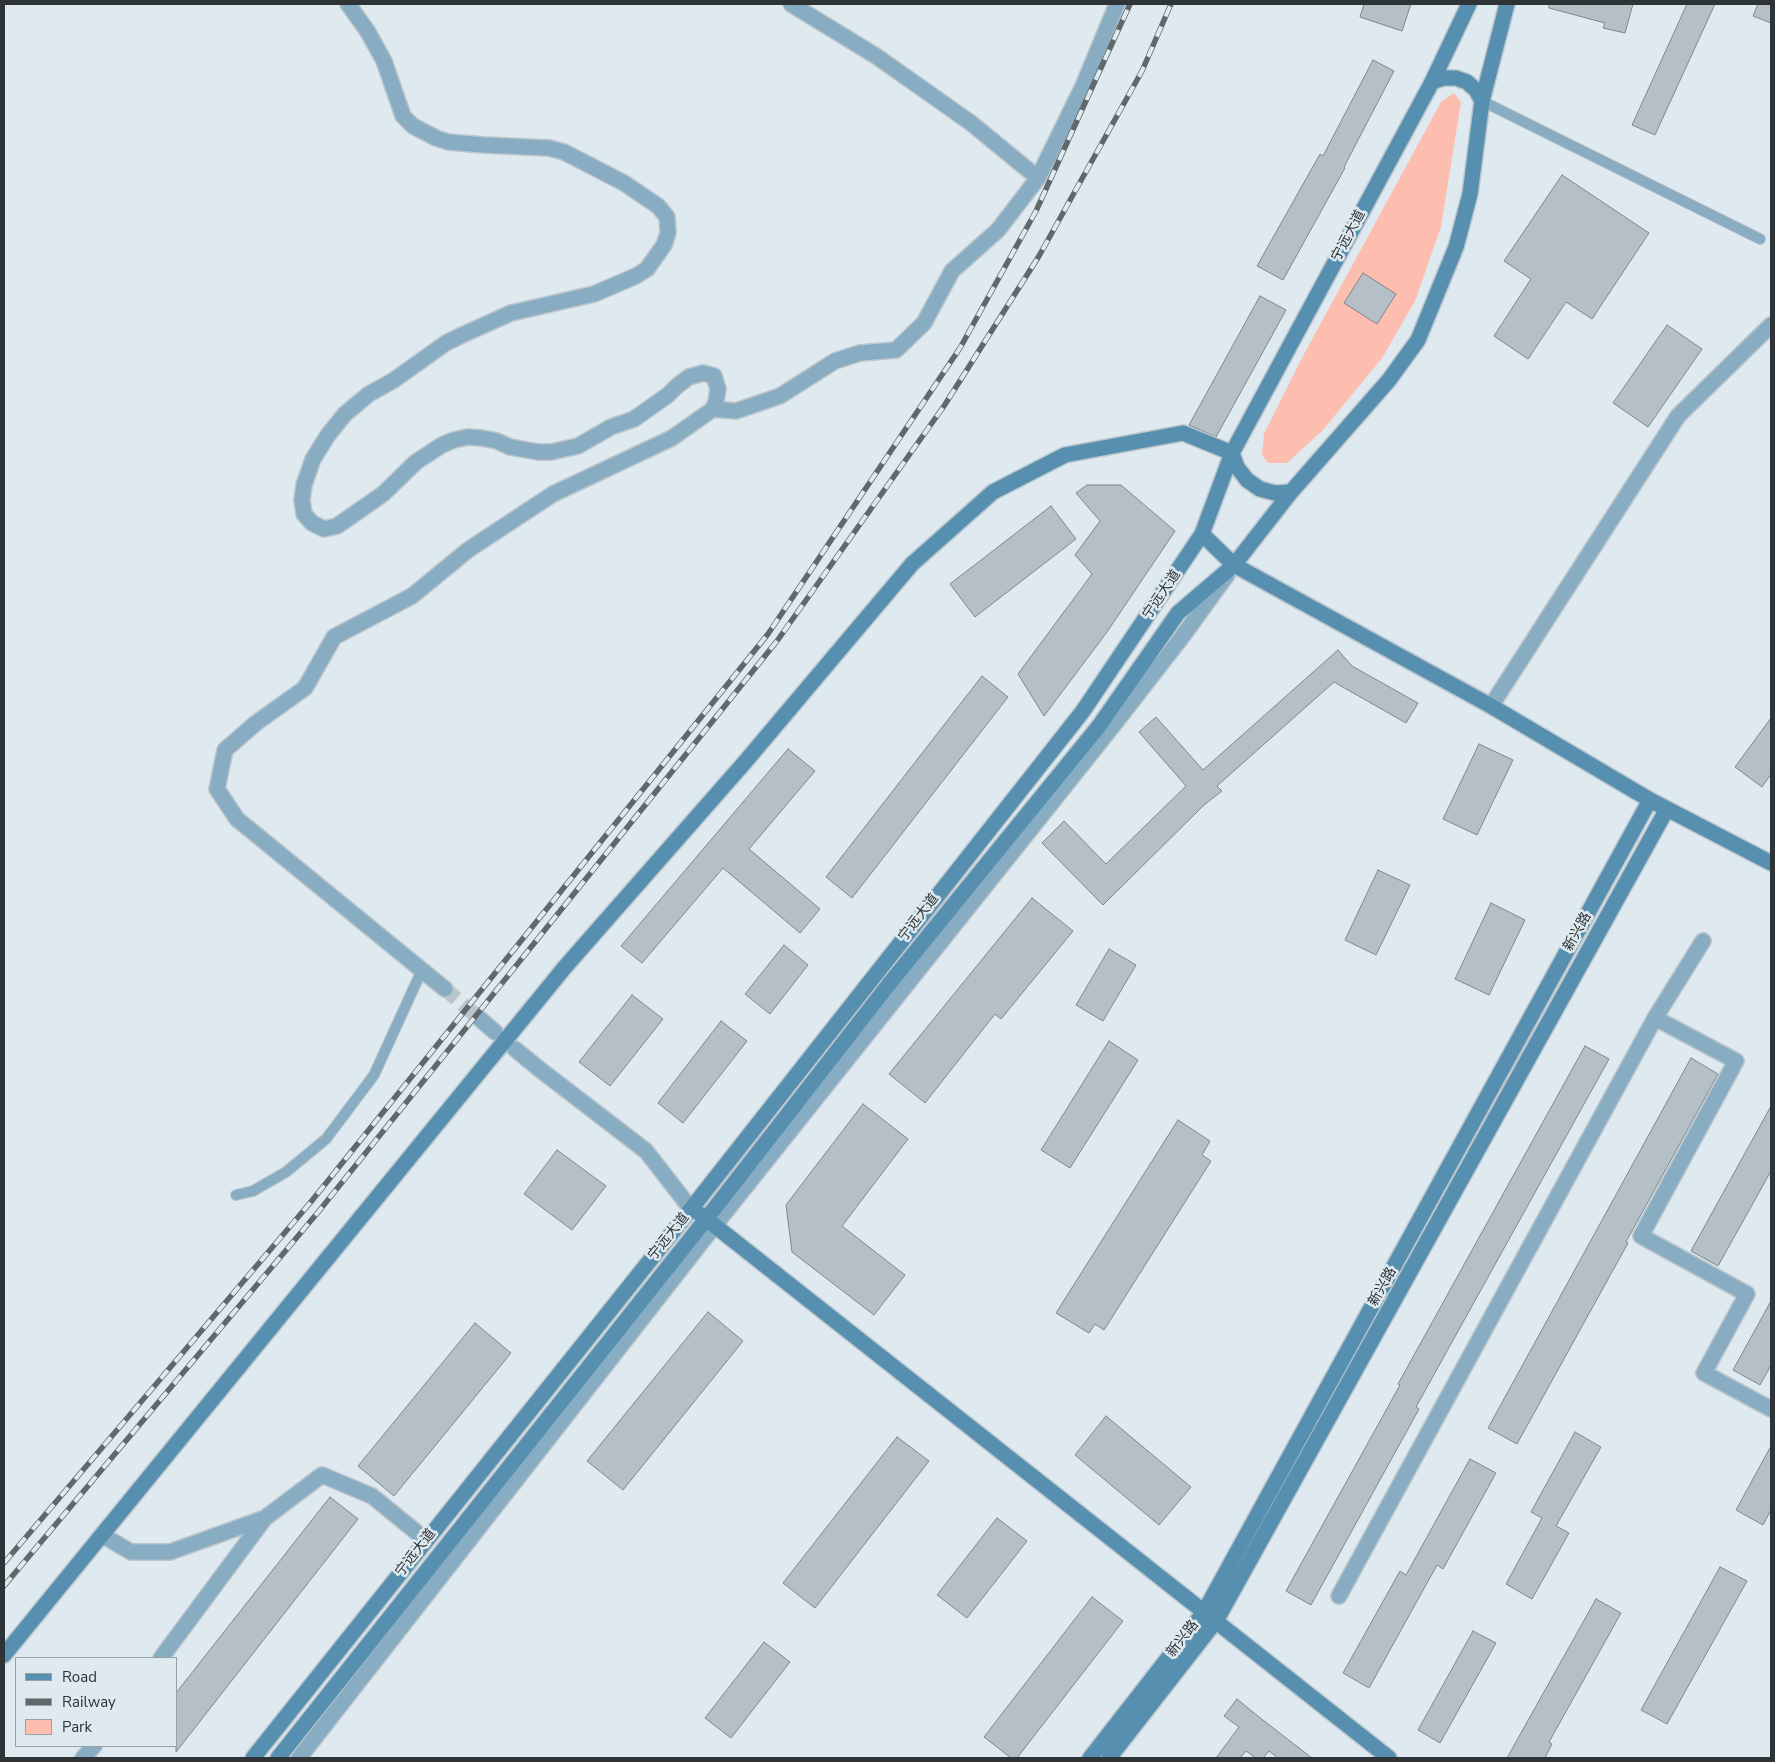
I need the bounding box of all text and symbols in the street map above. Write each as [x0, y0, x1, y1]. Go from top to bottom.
street label: 宁远大道 [1328, 207, 1370, 265]
street label: 宁远大道 [1139, 567, 1185, 623]
street label: 宁远大道 [895, 891, 943, 945]
street label: 新兴路 [1560, 910, 1596, 954]
street label: 宁远大道 [645, 1210, 693, 1264]
street label: 新兴路 [1365, 1265, 1401, 1309]
street label: 宁远大道 [392, 1526, 440, 1580]
street label: 新兴路 [1163, 1617, 1203, 1661]
legend [15, 1657, 178, 1747]
text: Road [62, 1667, 97, 1687]
text: Railway [62, 1692, 116, 1712]
text: Park [62, 1717, 92, 1737]

